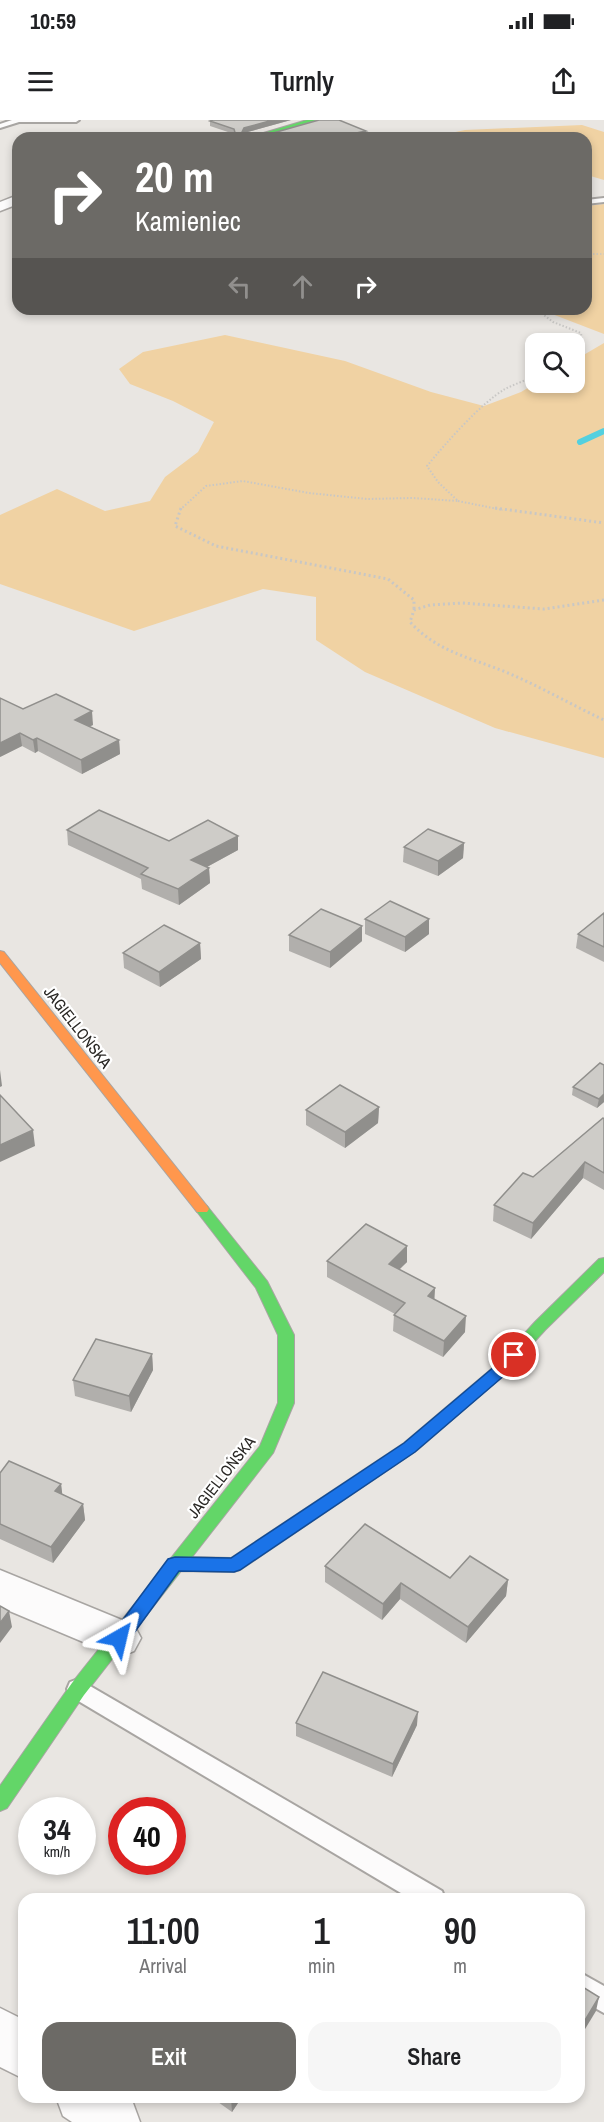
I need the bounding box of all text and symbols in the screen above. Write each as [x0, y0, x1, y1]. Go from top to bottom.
text: 10:59 [30, 6, 76, 36]
text: Turnly [270, 63, 334, 99]
icon: menu [24, 65, 57, 98]
icon: share [547, 65, 580, 98]
text: 20 m [135, 149, 214, 205]
icon: right [36, 156, 114, 234]
text: Kamieniec [135, 203, 241, 239]
icon: left [223, 270, 256, 303]
icon: ahead [286, 270, 319, 303]
icon: right [349, 270, 382, 303]
map controls [525, 333, 585, 393]
button: search [525, 333, 585, 393]
street label: JAGIELLOŃSKA [39, 981, 117, 1073]
pin [488, 1329, 539, 1380]
icon: arrive [497, 1338, 530, 1371]
street label: JAGIELLOŃSKA [182, 1431, 260, 1523]
position arrow [87, 1606, 151, 1670]
speed limit sign: 40 [108, 1797, 186, 1875]
text: 34 [43, 1809, 71, 1849]
text: km/h [44, 1841, 70, 1862]
text: 11:00 [126, 1907, 200, 1955]
text: 1 [313, 1907, 330, 1955]
text: 90 [444, 1907, 477, 1955]
text: Arrival [139, 1952, 187, 1979]
text: min [308, 1952, 335, 1979]
text: m [453, 1952, 467, 1979]
button: Exit [42, 2022, 296, 2091]
button: Share [308, 2022, 561, 2091]

